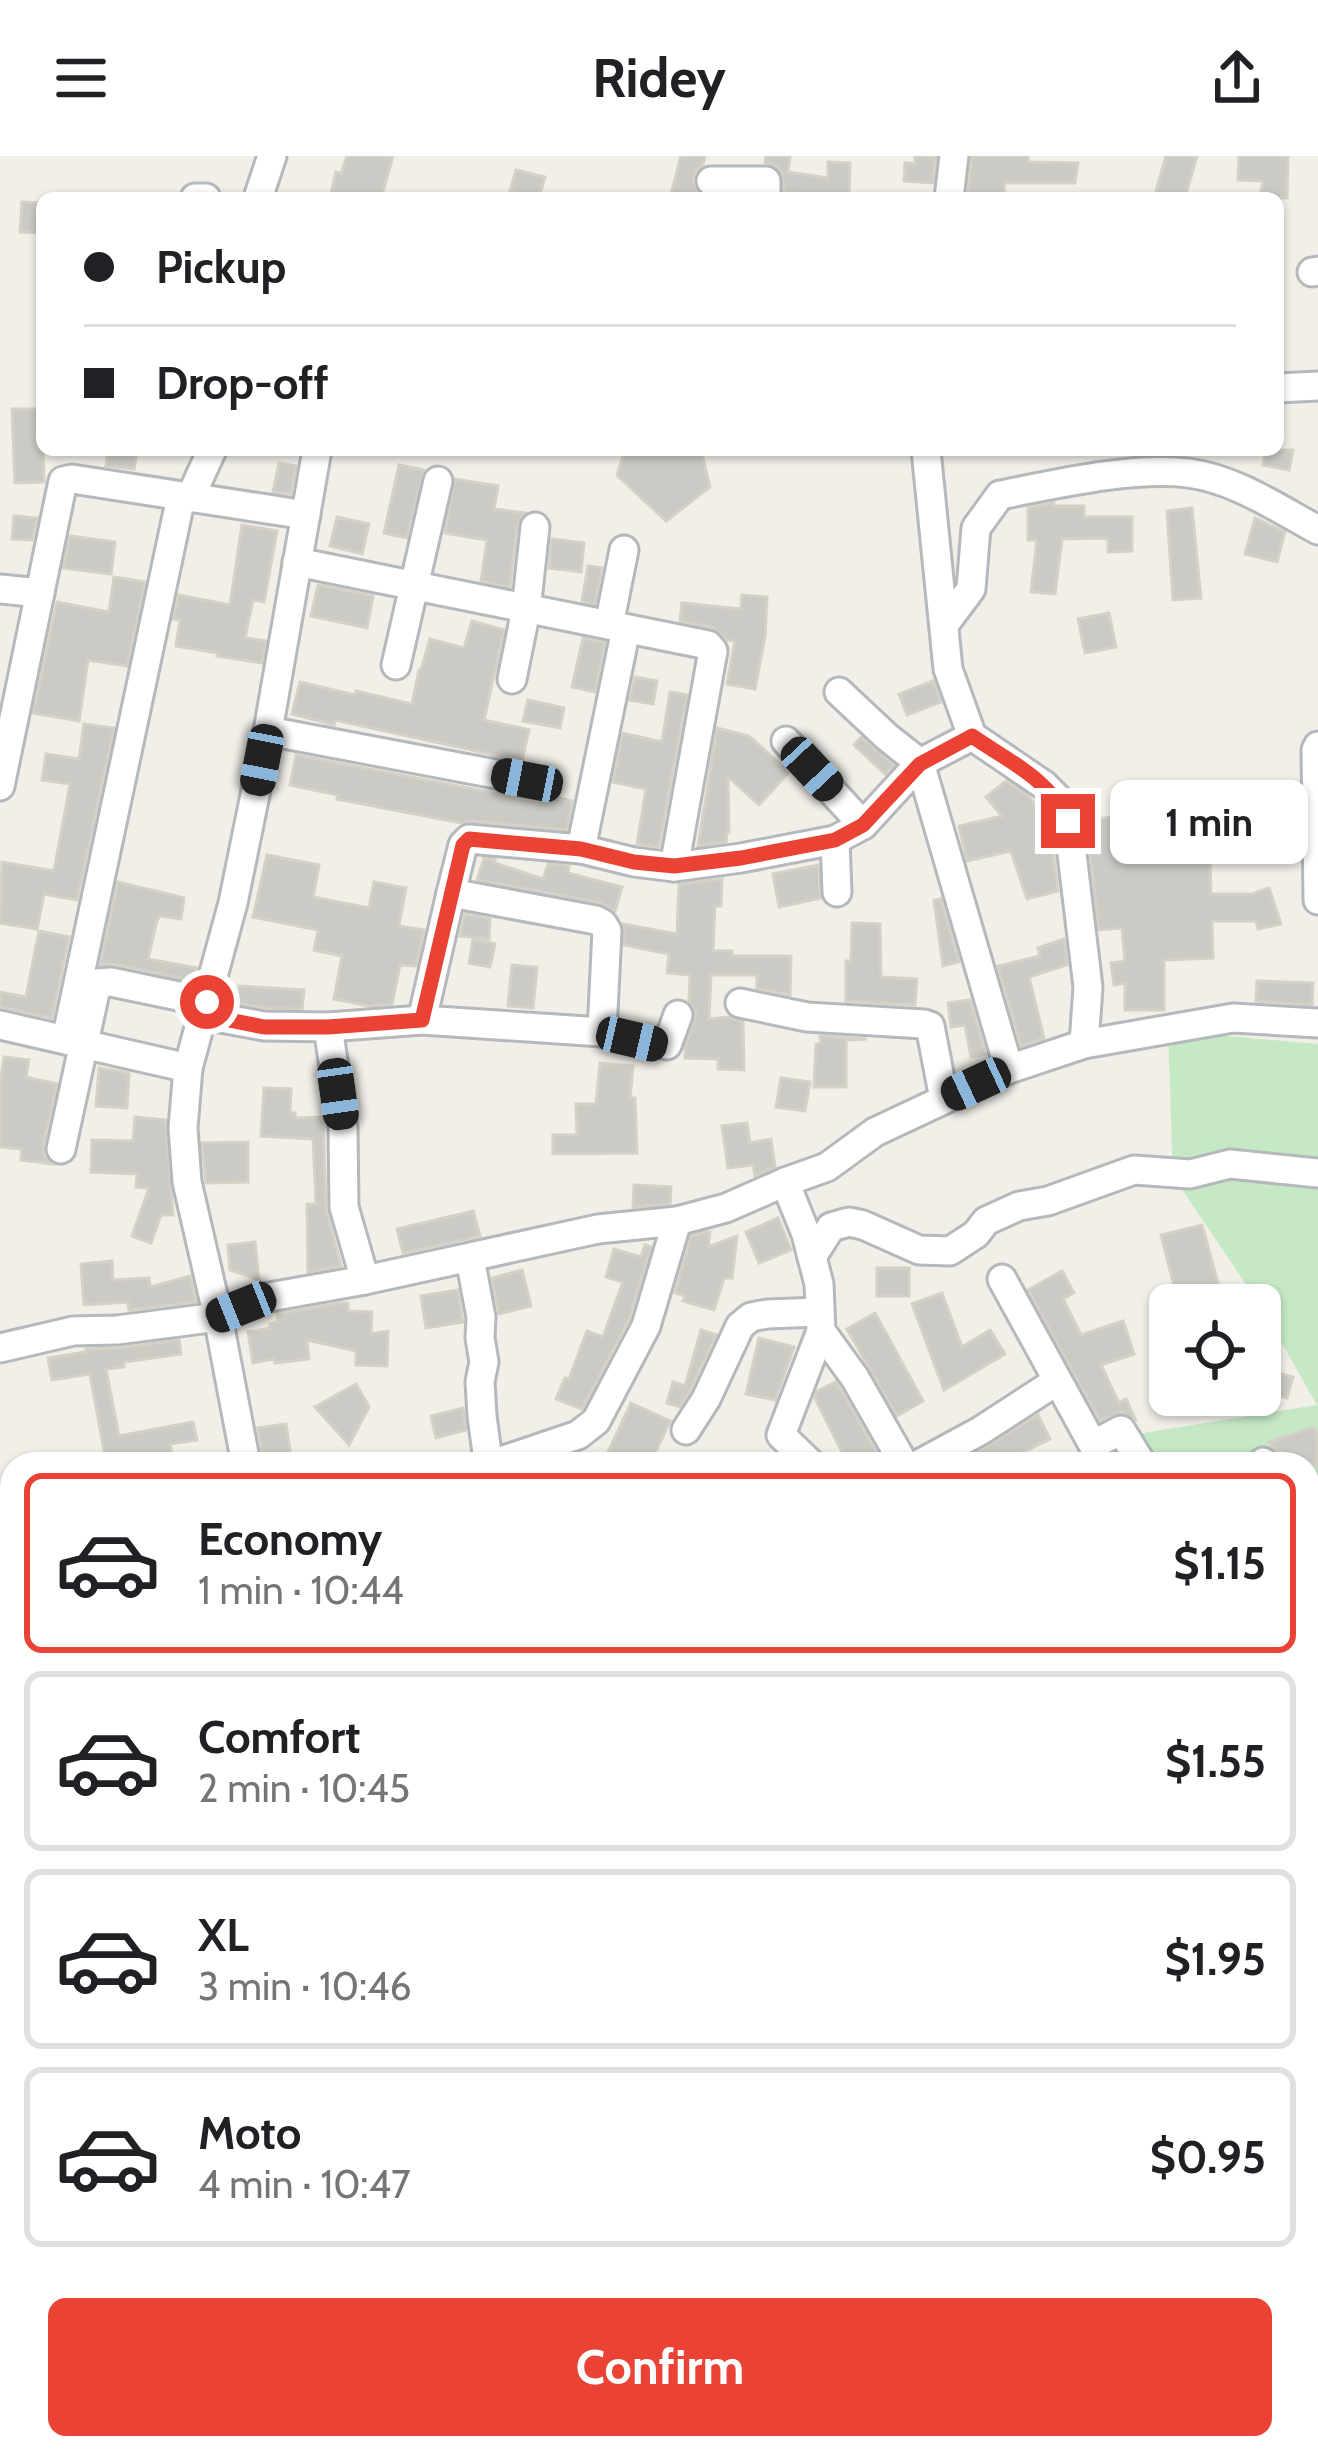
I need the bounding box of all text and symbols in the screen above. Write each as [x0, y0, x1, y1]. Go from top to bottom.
icon: menu [48, 45, 114, 111]
text: Ridey [592, 45, 726, 111]
icon: share [1204, 45, 1270, 111]
text: Pickup [156, 240, 286, 294]
text: Drop-off [156, 356, 329, 410]
car [237, 721, 287, 799]
car [774, 730, 850, 808]
car [488, 755, 566, 805]
callout: 1 min [1110, 779, 1308, 863]
route end [1041, 794, 1095, 848]
text: 1 min [1165, 798, 1253, 846]
route start [180, 975, 234, 1029]
car [593, 1013, 671, 1065]
car [936, 1052, 1016, 1116]
car [315, 1056, 361, 1132]
car [201, 1277, 281, 1337]
map controls [1149, 1284, 1281, 1416]
button: locate [1149, 1284, 1281, 1416]
icon: car [54, 1509, 162, 1617]
text: Economy [198, 1512, 382, 1566]
text: $1.15 [1173, 1536, 1266, 1590]
text: 1 min · 10:44 [198, 1566, 404, 1614]
icon: car [54, 1707, 162, 1815]
text: Comfort [198, 1710, 361, 1764]
text: $1.55 [1165, 1734, 1266, 1788]
text: 2 min · 10:45 [198, 1764, 410, 1812]
icon: car [54, 1905, 162, 2013]
text: XL [198, 1908, 249, 1962]
text: $1.95 [1165, 1932, 1266, 1986]
text: 3 min · 10:46 [198, 1962, 412, 2010]
icon: car [54, 2103, 162, 2211]
text: Moto [198, 2106, 301, 2160]
text: $0.95 [1150, 2130, 1266, 2184]
text: 4 min · 10:47 [198, 2160, 411, 2208]
button: Confirm [48, 2298, 1272, 2436]

